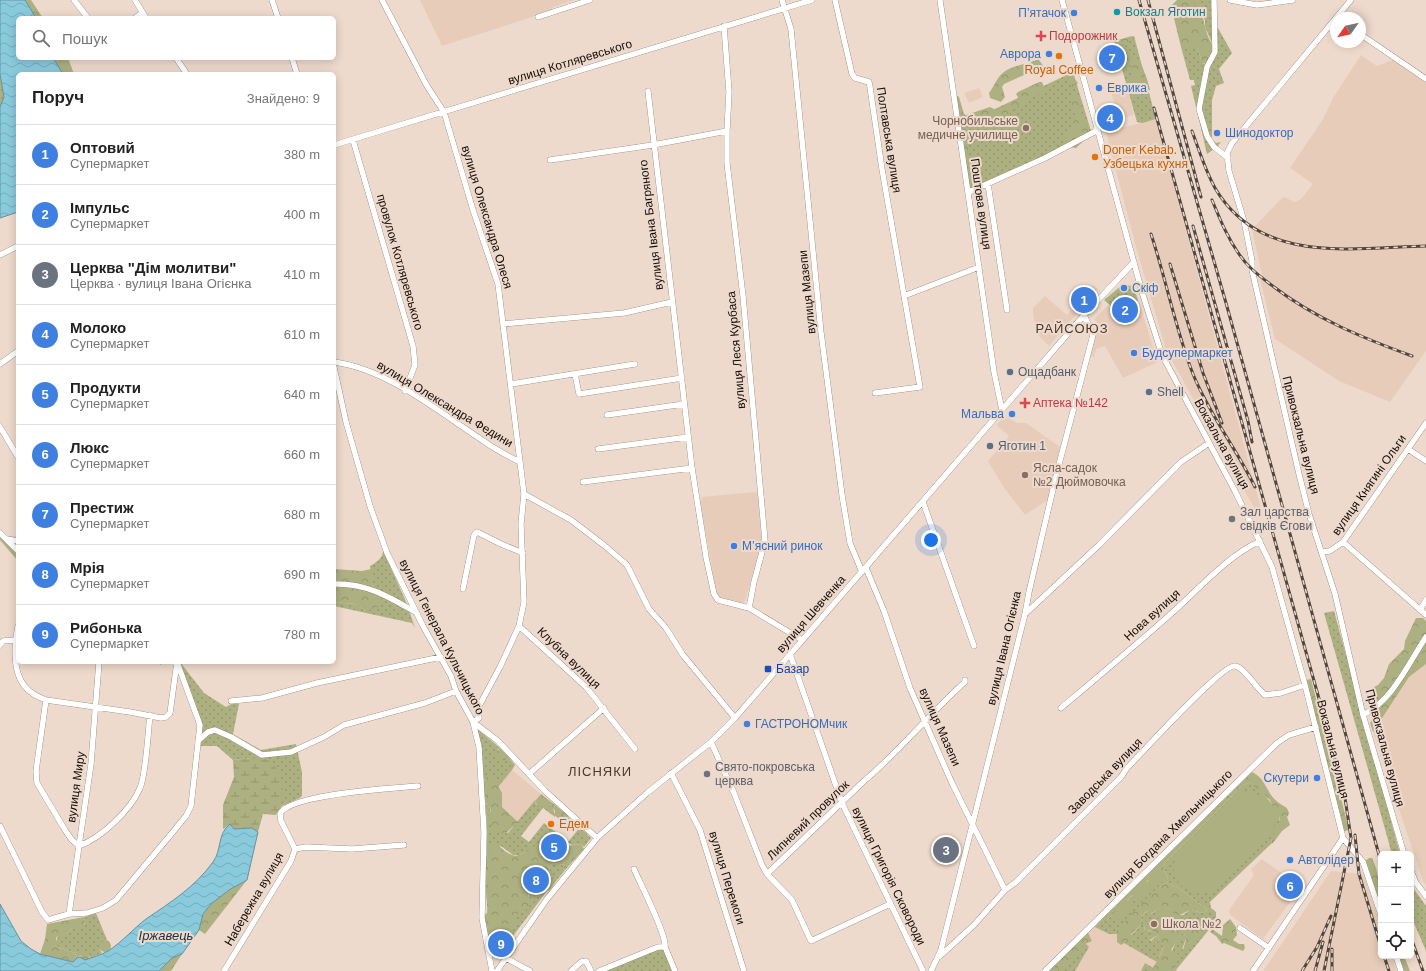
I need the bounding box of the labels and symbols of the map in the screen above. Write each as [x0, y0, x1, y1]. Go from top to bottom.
place label: Вокзал Яготин [1125, 5, 1206, 19]
place label: П’ятачок [1018, 6, 1067, 20]
marker: Вокзал Яготин [1112, 7, 1122, 17]
marker: П’ятачок [1069, 8, 1079, 18]
north arrow [1330, 12, 1366, 48]
place label: Подорожник [1049, 29, 1118, 43]
marker: Подорожник [1036, 31, 1046, 41]
street label: вулиця Котляревського [506, 36, 634, 88]
pin: 7 [1099, 43, 1125, 73]
place label: Аврора [1000, 47, 1041, 61]
marker: Аврора [1044, 49, 1054, 59]
marker: Royal Coffee [1054, 51, 1064, 61]
place label: Royal Coffee [1024, 63, 1094, 77]
place label: Еврика [1107, 81, 1147, 95]
marker: Еврика [1094, 83, 1104, 93]
street label: Полтавська вулиця [874, 86, 904, 194]
pin: 4 [1097, 103, 1123, 133]
place label: Чорнобильське медичне училище [918, 114, 1018, 142]
marker: Чорнобильське медичне училище [1021, 123, 1031, 133]
place label: Шинодоктор [1225, 126, 1294, 140]
marker: Шинодоктор [1212, 128, 1222, 138]
place label: Doner Kebab. Узбецька кухня [1103, 143, 1188, 171]
street label: вулиця Олександра Олеся [459, 144, 515, 290]
marker: Doner Kebab. Узбецька кухня [1090, 152, 1100, 162]
street label: Поштова вулиця [968, 157, 994, 251]
street label: вулиця Івана Багряного [636, 159, 666, 291]
street label: провулок Котляревського [374, 192, 426, 332]
street label: вулиця Мазепи [796, 249, 818, 335]
place label: Скіф [1132, 281, 1159, 295]
marker: Скіф [1119, 283, 1129, 293]
pin: 1 [1071, 285, 1097, 315]
street label: вулиця Леся Курбаса [724, 290, 748, 409]
pin: 2 [1112, 295, 1138, 325]
district label: РАЙСОЮЗ [1035, 321, 1109, 336]
place label: Будсупермаркет [1142, 346, 1233, 360]
marker: Будсупермаркет [1129, 348, 1139, 358]
street label: вулиця Олександра Федини [375, 358, 515, 450]
place label: Ощадбанк [1018, 365, 1077, 379]
marker: Ощадбанк [1005, 367, 1015, 377]
street label: Привокзальна вулиця [1280, 374, 1322, 496]
place label: Shell [1157, 385, 1184, 399]
marker: Shell [1144, 387, 1154, 397]
place label: Аптека №142 [1033, 396, 1108, 410]
street label: Вокзальна вулиця [1191, 396, 1253, 492]
marker: Аптека №142 [1020, 398, 1030, 408]
place label: Мальва [961, 407, 1004, 421]
marker: Мальва [1007, 409, 1017, 419]
street label: вулиця Княгині Ольги [1329, 432, 1409, 538]
place label: Яготин 1 [998, 439, 1046, 453]
marker: Яготин 1 [985, 441, 995, 451]
place label: Ясла-садок №2 Дюймовочка [1033, 461, 1126, 489]
marker: Ясла-садок №2 Дюймовочка [1020, 470, 1030, 480]
place label: Зал царства свідків Єгови [1240, 505, 1312, 533]
marker: Зал царства свідків Єгови [1227, 514, 1237, 524]
your location [921, 530, 941, 550]
place label: М’ясний ринок [742, 539, 823, 553]
marker: М’ясний ринок [729, 541, 739, 551]
street label: вулиця Генерала Кульчицького [397, 557, 488, 717]
street label: вулиця Шевченка [774, 572, 848, 655]
street label: Нова вулиця [1121, 586, 1183, 644]
street label: вулиця Івана Огієнка [984, 589, 1024, 706]
street label: Клубна вулиця [534, 624, 604, 692]
place label: Базар [776, 662, 810, 676]
marker: Базар [763, 664, 773, 674]
street label: вулиця Мазепи [916, 686, 964, 768]
street label: Привокзальна вулиця [1363, 688, 1407, 808]
street label: Вокзальна вулиця [1314, 698, 1352, 800]
place label: ГАСТРОНОМчик [755, 717, 848, 731]
marker: ГАСТРОНОМчик [742, 719, 752, 729]
street label: Заводська вулиця [1065, 735, 1145, 817]
street label: вулиця Миру [64, 751, 88, 823]
place label: Свято-покровська церква [715, 760, 815, 788]
district label: ЛІСНЯКИ [568, 764, 632, 779]
street label: вулиця Богдана Хмельницького [1101, 767, 1235, 901]
marker: Свято-покровська церква [702, 769, 712, 779]
place label: Скутери [1264, 771, 1309, 785]
marker: Скутери [1312, 773, 1322, 783]
street label: Липневий провулок [764, 777, 852, 863]
street label: вулиця Григорія Сковороди [849, 805, 929, 947]
place label: Едем [559, 817, 589, 831]
marker: Едем [546, 819, 556, 829]
street label: вулиця Перемоги [706, 830, 748, 926]
pin: 5 [541, 832, 567, 862]
pin: 3 [933, 835, 959, 865]
street label: Набережна вулиця [222, 850, 286, 948]
place label: Автолідер [1298, 853, 1354, 867]
marker: Автолідер [1285, 855, 1295, 865]
pin: 8 [523, 865, 549, 895]
pin: 6 [1277, 871, 1303, 901]
place label: Школа №2 [1162, 917, 1222, 931]
marker: Школа №2 [1149, 919, 1159, 929]
water label: Іржавець [139, 928, 194, 943]
pin: 9 [488, 929, 514, 959]

